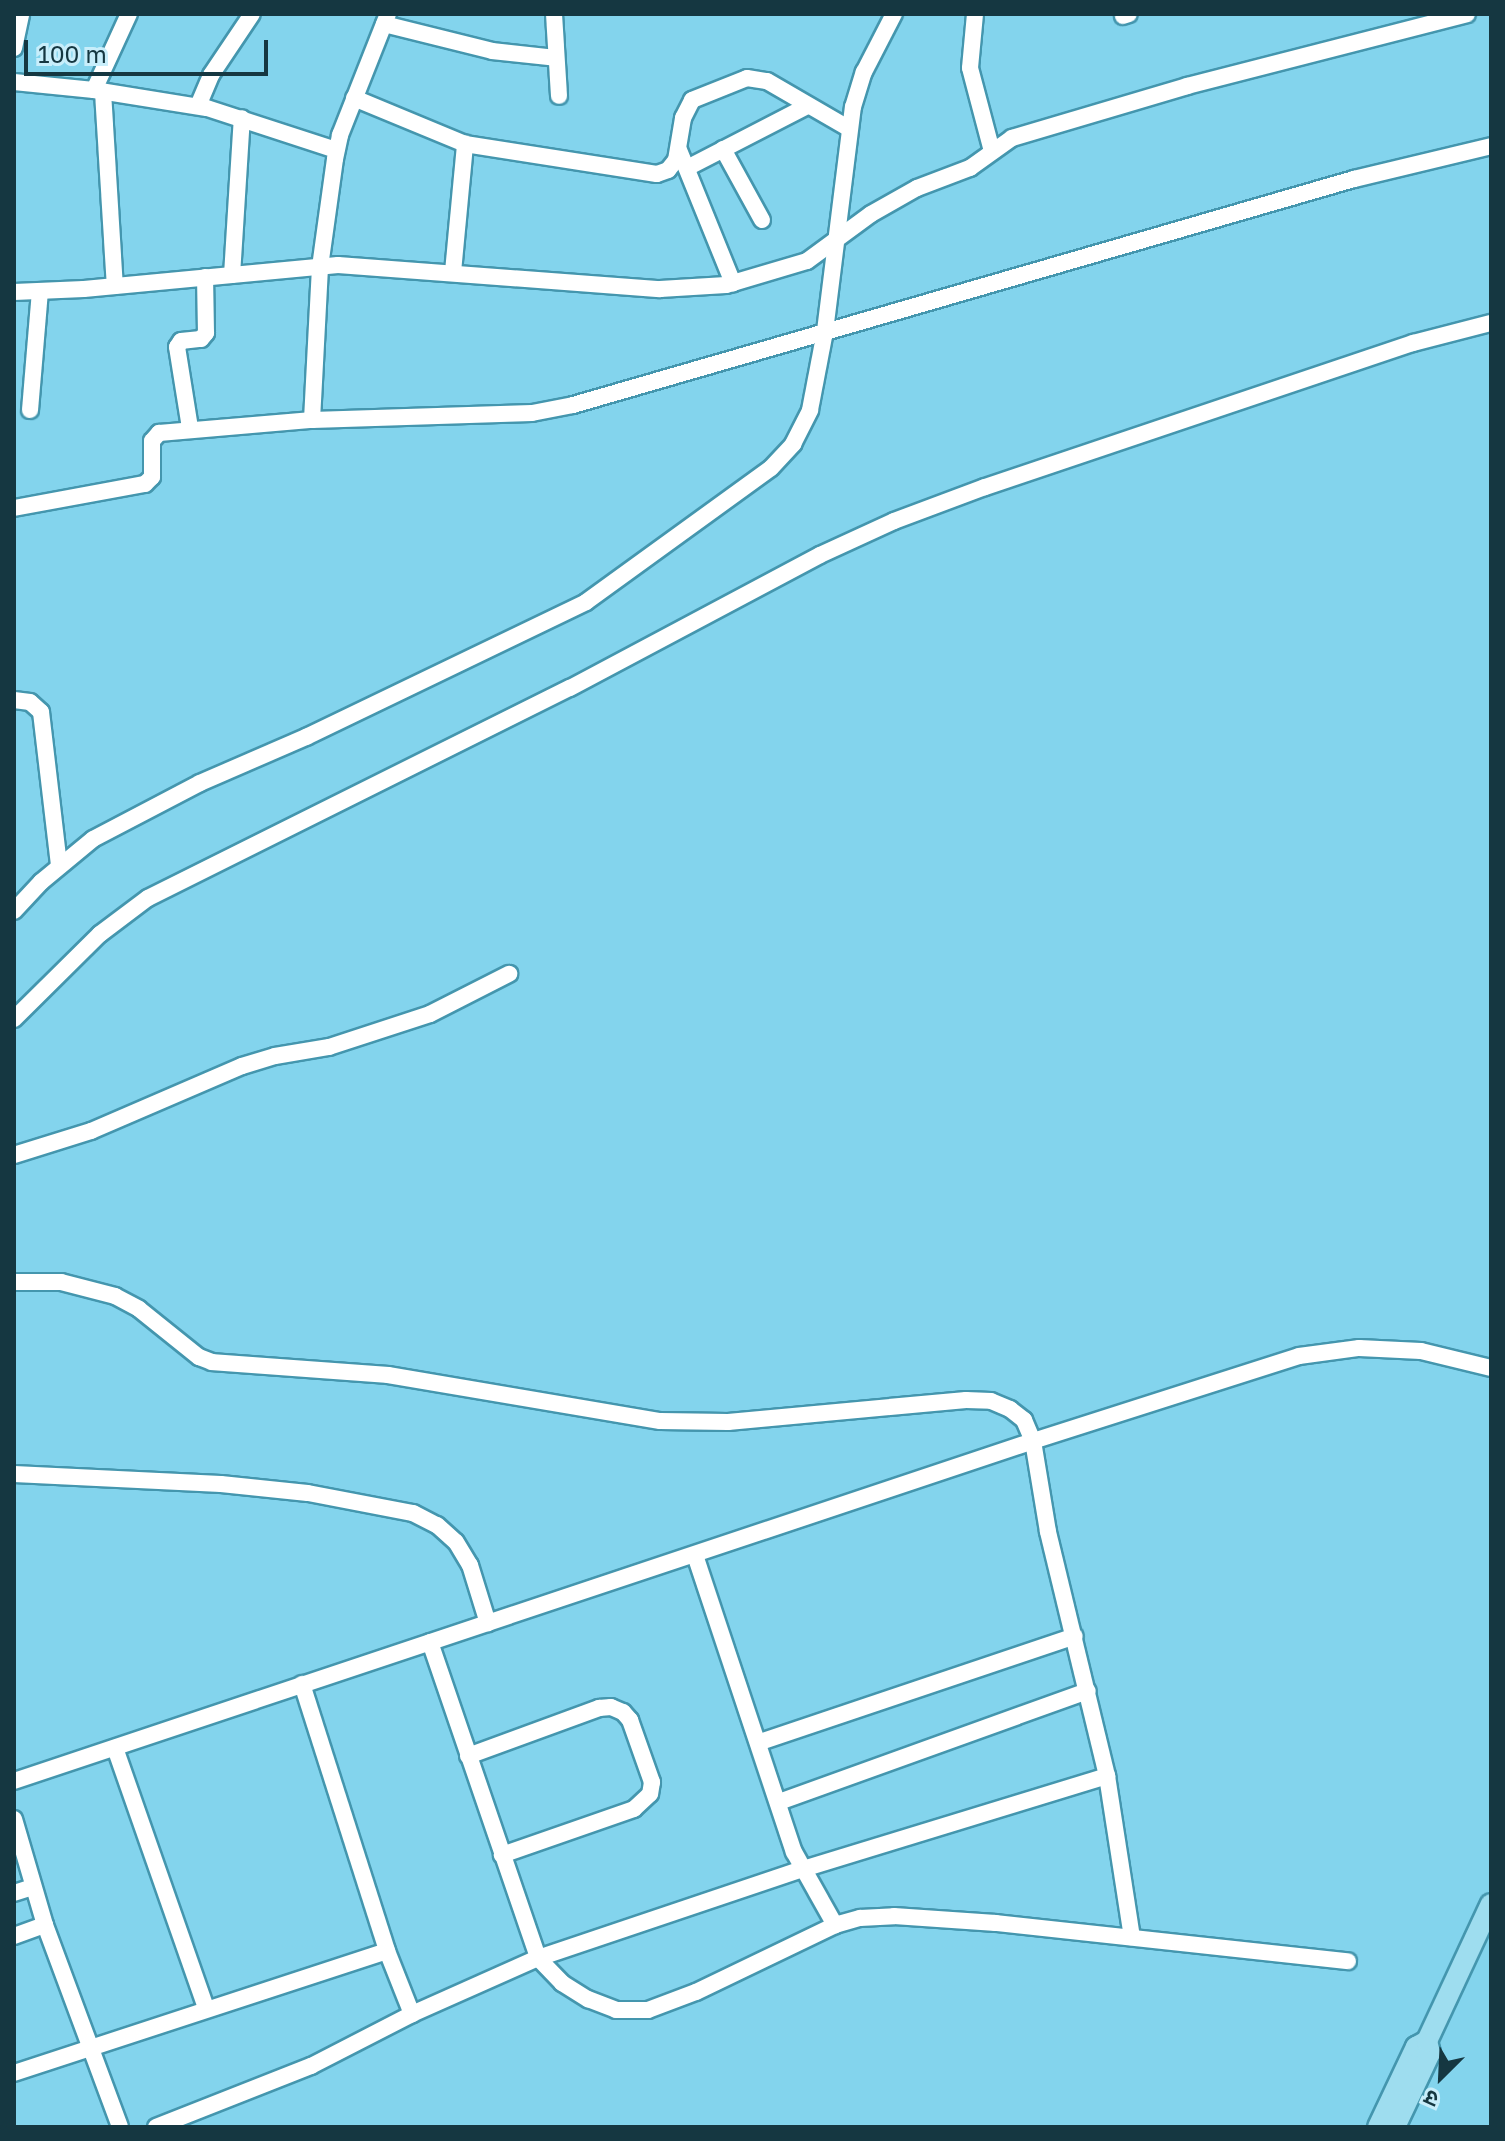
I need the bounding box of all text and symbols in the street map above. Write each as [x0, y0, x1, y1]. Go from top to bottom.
scale bar [28, 24, 272, 74]
text: 100 m [38, 39, 107, 68]
north arrow [1401, 2037, 1481, 2117]
text: उ [1420, 2084, 1442, 2114]

